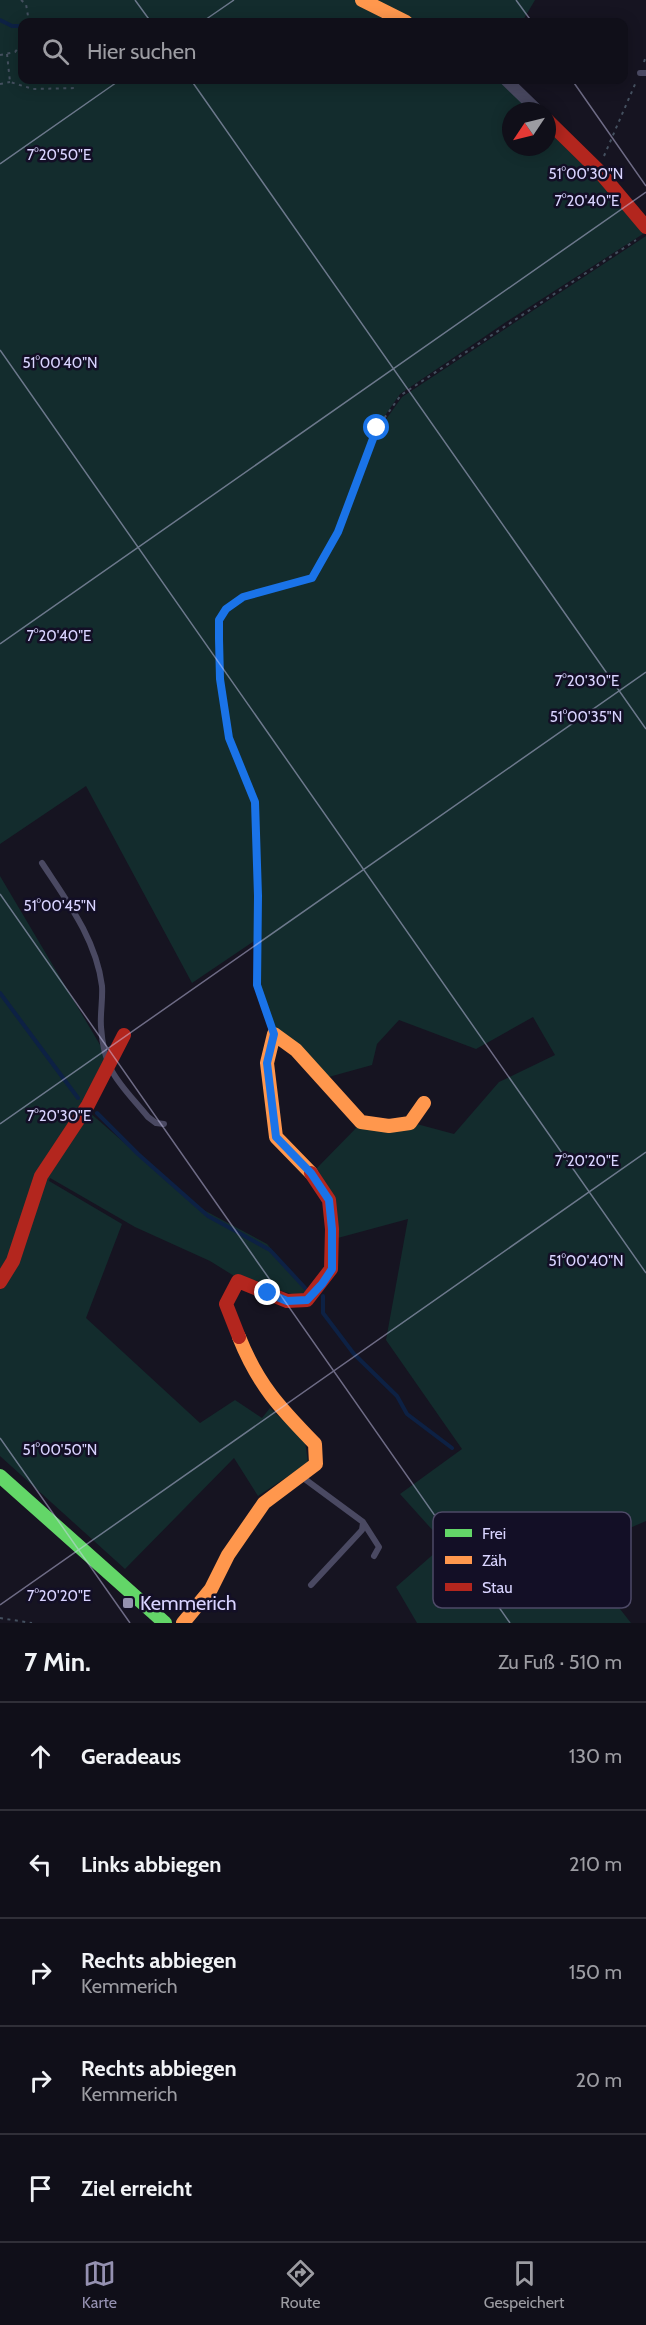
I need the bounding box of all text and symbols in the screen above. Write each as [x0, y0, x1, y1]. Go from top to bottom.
search box [18, 18, 628, 84]
icon: search [39, 35, 72, 68]
text: Hier suchen [87, 38, 196, 65]
north arrow [502, 102, 556, 156]
text: 7°20'50"E [27, 146, 91, 164]
text: 51°00'30"N [549, 165, 623, 183]
text: 7°20'40"E [555, 192, 619, 210]
text: 51°00'40"N [22, 354, 98, 372]
route start [363, 414, 389, 440]
text: 7°20'40"E [27, 627, 91, 645]
text: 7°20'30"E [555, 672, 619, 690]
text: 51°00'35"N [550, 708, 622, 726]
text: 51°00'45"N [24, 897, 96, 915]
text: 7°20'30"E [27, 1107, 91, 1125]
text: 7°20'20"E [555, 1152, 619, 1170]
text: 51°00'40"N [548, 1252, 624, 1270]
route end [254, 1279, 280, 1305]
text: 51°00'50"N [23, 1441, 97, 1459]
legend [433, 1512, 631, 1608]
text: Frei [482, 1524, 506, 1543]
text: Zäh [482, 1551, 507, 1570]
text: Stau [482, 1578, 513, 1597]
text: 7°20'20"E [27, 1587, 91, 1605]
place label: Kemmerich [140, 1591, 237, 1615]
marker: Kemmerich [121, 1596, 135, 1610]
text: 7 Min. [24, 1646, 91, 1678]
text: Zu Fuß · 510 m [498, 1650, 622, 1674]
icon: ahead [24, 1740, 57, 1773]
text: Geradeaus [81, 1743, 181, 1770]
text: 130 m [569, 1744, 622, 1768]
icon: left [24, 1848, 57, 1881]
text: Links abbiegen [81, 1851, 221, 1878]
text: 210 m [569, 1852, 622, 1876]
text: Rechts abbiegen [81, 1947, 237, 1974]
icon: right [24, 1956, 57, 1989]
text: 150 m [569, 1960, 622, 1984]
text: Kemmerich [81, 1974, 178, 1998]
text: Rechts abbiegen [81, 2055, 237, 2082]
icon: right [24, 2064, 57, 2097]
text: 20 m [576, 2068, 622, 2092]
text: Kemmerich [81, 2082, 178, 2106]
icon: arrive [24, 2172, 57, 2205]
text: Ziel erreicht [81, 2175, 192, 2202]
tab: Karte [82, 2257, 117, 2312]
tab: Route [280, 2257, 320, 2312]
tab: Gespeichert [484, 2257, 564, 2312]

